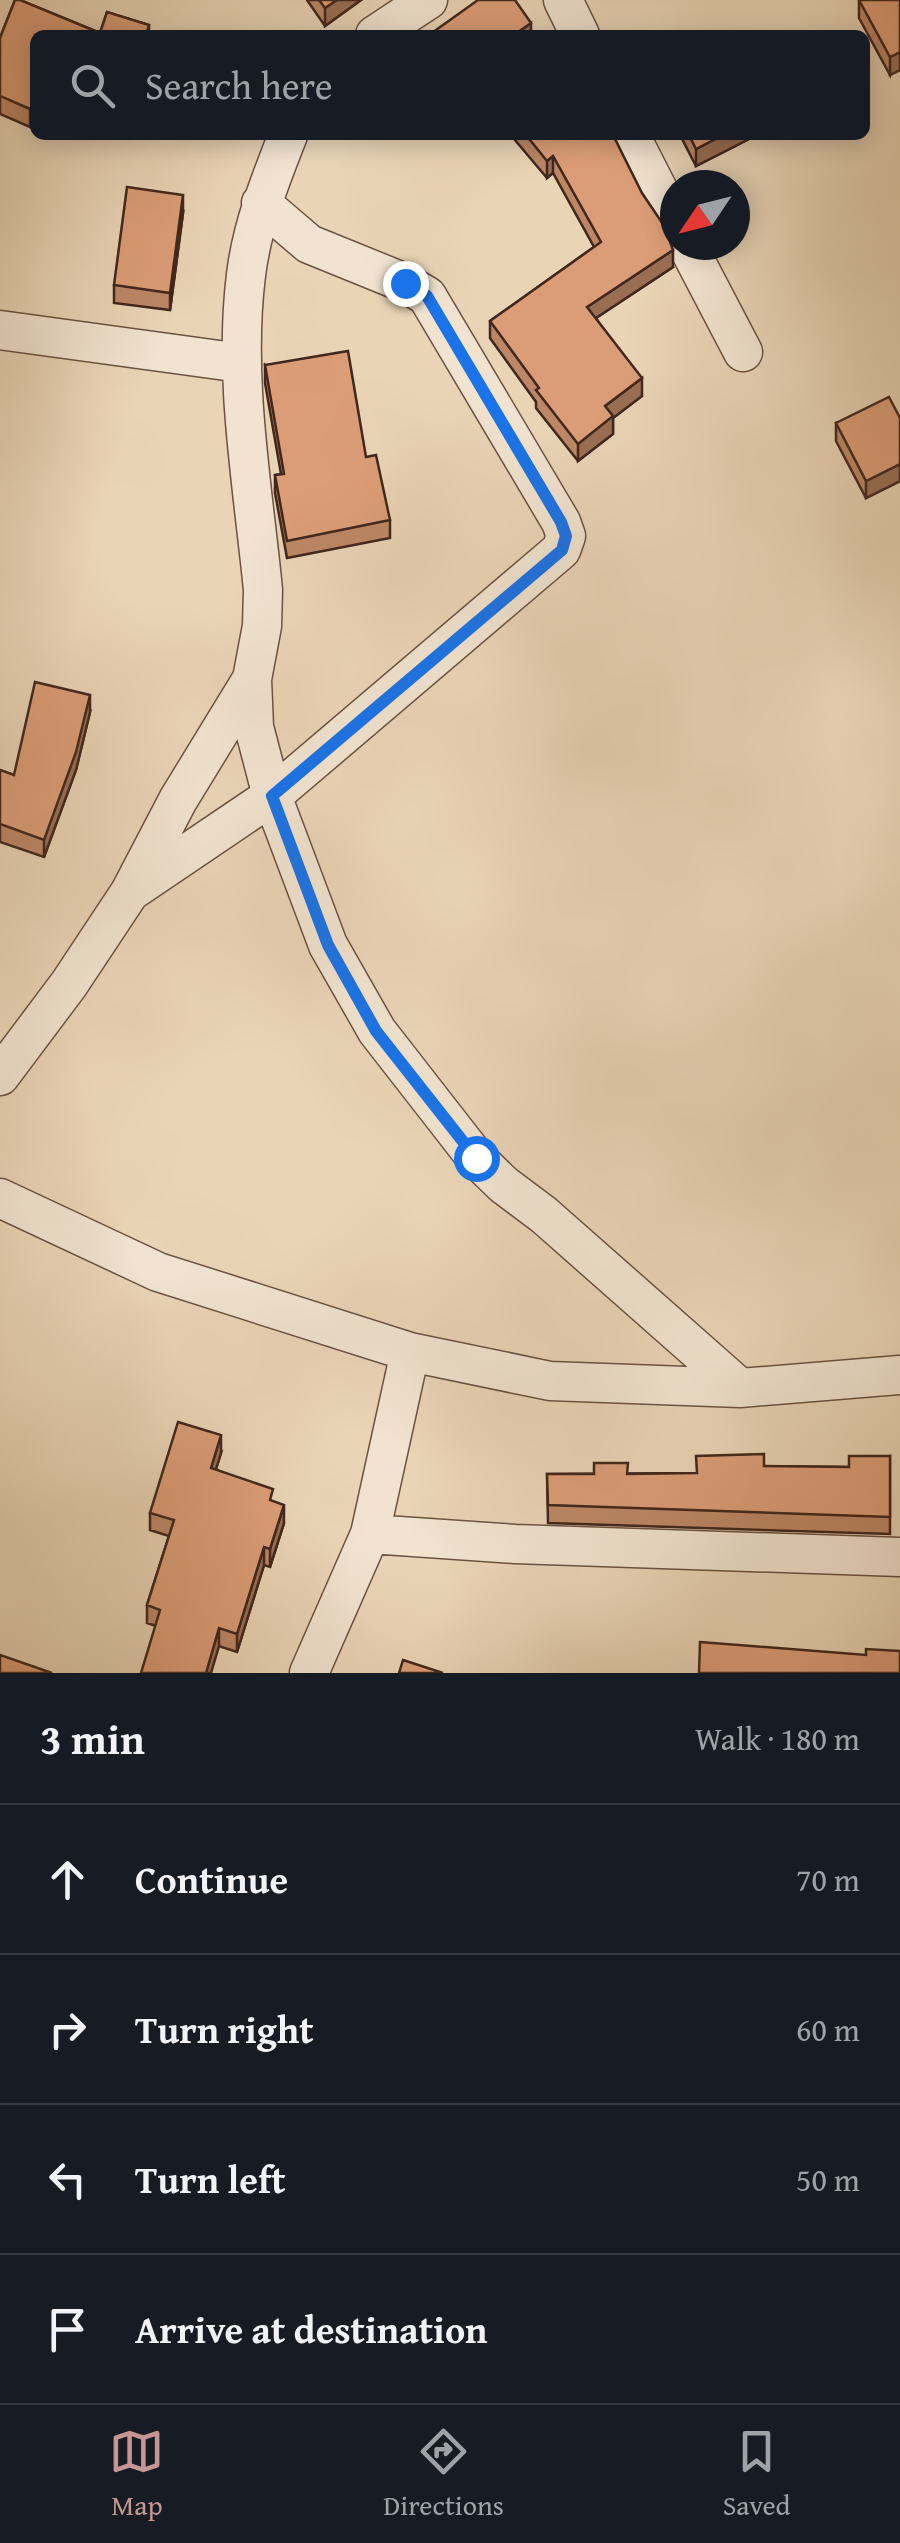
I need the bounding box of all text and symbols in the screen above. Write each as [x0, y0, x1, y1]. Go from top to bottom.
search box [30, 30, 870, 140]
text: Search here [145, 57, 333, 113]
icon: search [65, 58, 120, 113]
north arrow [660, 170, 750, 260]
route end [383, 261, 429, 307]
route start [454, 1136, 500, 1182]
text: 3 min [40, 1708, 145, 1769]
text: Walk · 180 m [695, 1715, 860, 1762]
text: Continue [135, 1851, 288, 1907]
icon: ahead [40, 1852, 95, 1907]
text: 70 m [796, 1856, 860, 1903]
text: Turn right [135, 2001, 314, 2057]
icon: right [40, 2002, 95, 2057]
text: 60 m [796, 2006, 860, 2053]
text: Turn left [135, 2151, 286, 2207]
icon: left [40, 2152, 95, 2207]
text: 50 m [796, 2156, 860, 2203]
text: Arrive at destination [135, 2301, 488, 2357]
icon: arrive [40, 2302, 95, 2357]
tab: Map [109, 2424, 164, 2525]
tab: Directions [383, 2424, 504, 2525]
tab: Saved [723, 2424, 791, 2525]

